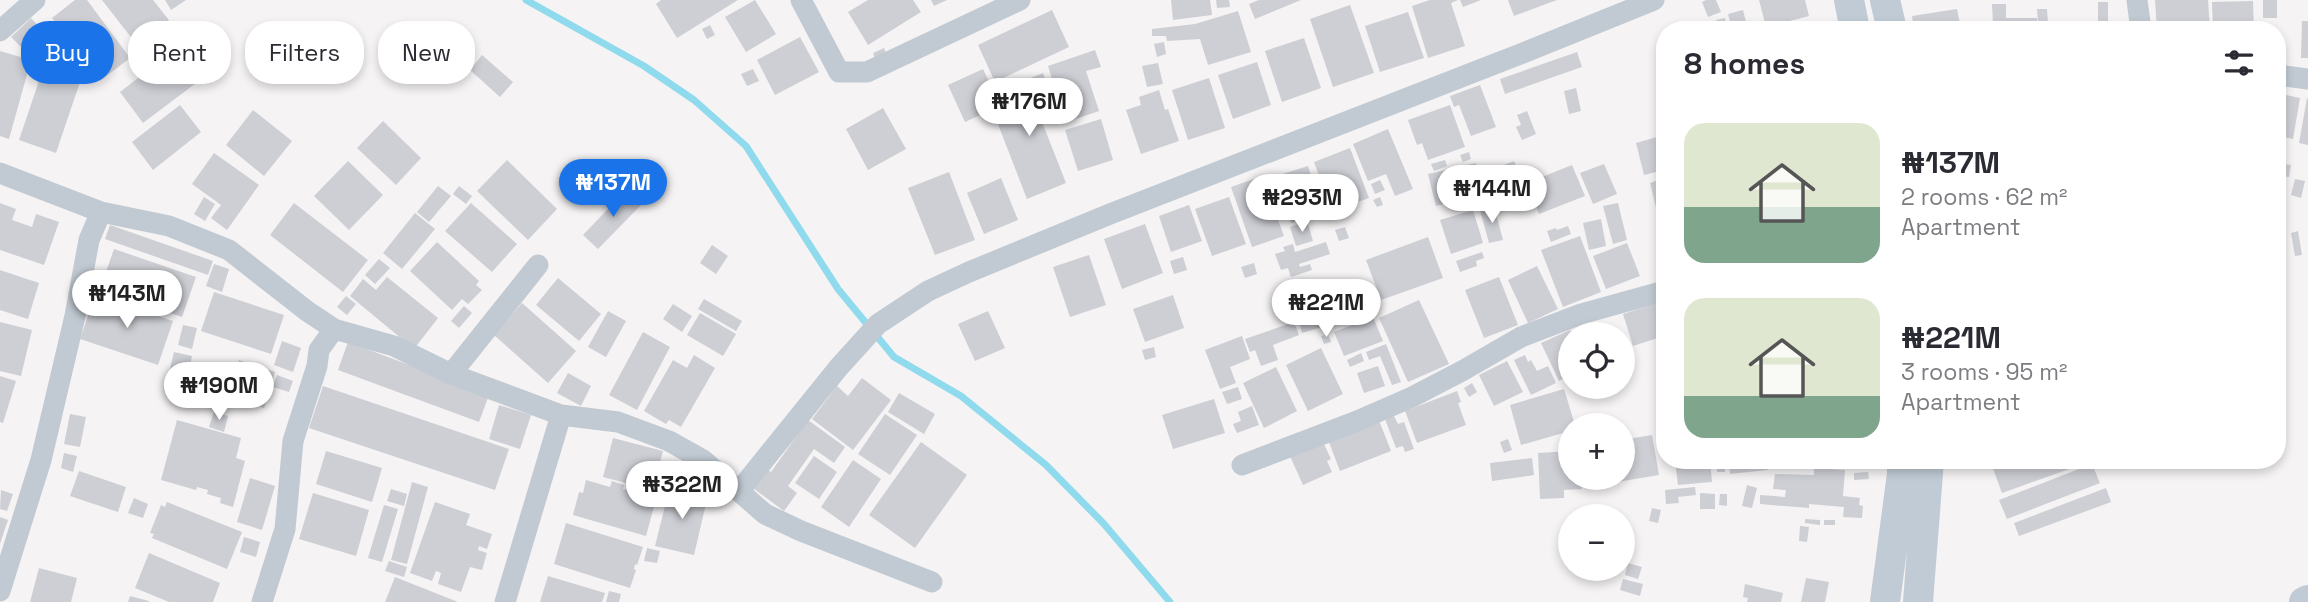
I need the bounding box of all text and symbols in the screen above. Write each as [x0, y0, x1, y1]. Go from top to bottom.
chip: Buy [21, 21, 114, 84]
chip: Rent [128, 21, 231, 84]
chip: Filters [245, 21, 364, 84]
chip: New [378, 21, 475, 84]
text: 8 homes [1684, 44, 1805, 83]
icon: filters [2220, 44, 2258, 82]
pin: ₦176M [980, 78, 1078, 138]
text: ₦176M [991, 86, 1067, 116]
text: ₦137M [1901, 143, 2000, 182]
icon: home [1740, 151, 1824, 235]
pin: ₦137M [564, 160, 662, 219]
pin: ₦144M [1443, 166, 1541, 225]
text: ₦137M [575, 167, 651, 197]
text: ₦144M [1453, 173, 1531, 203]
pin: ₦293M [1253, 174, 1351, 234]
text: ₦293M [1262, 182, 1342, 212]
text: 2 rooms · 62 m² [1901, 182, 2067, 212]
text: Apartment [1901, 212, 2021, 242]
pin: ₦143M [78, 270, 176, 330]
text: ₦143M [88, 278, 166, 308]
pin: ₦221M [1277, 280, 1375, 339]
text: ₦221M [1288, 287, 1364, 317]
text: ₦221M [1901, 318, 2001, 357]
map controls [1558, 322, 1635, 581]
button: locate [1558, 322, 1635, 399]
icon: home [1740, 326, 1824, 410]
text: 3 rooms · 95 m² [1901, 357, 2067, 387]
pin: ₦190M [170, 362, 268, 422]
text: ₦190M [180, 370, 258, 400]
text: Apartment [1901, 387, 2021, 417]
button: + [1558, 413, 1635, 490]
pin: ₦322M [633, 462, 731, 521]
text: ₦322M [642, 469, 722, 499]
button: − [1558, 504, 1635, 581]

